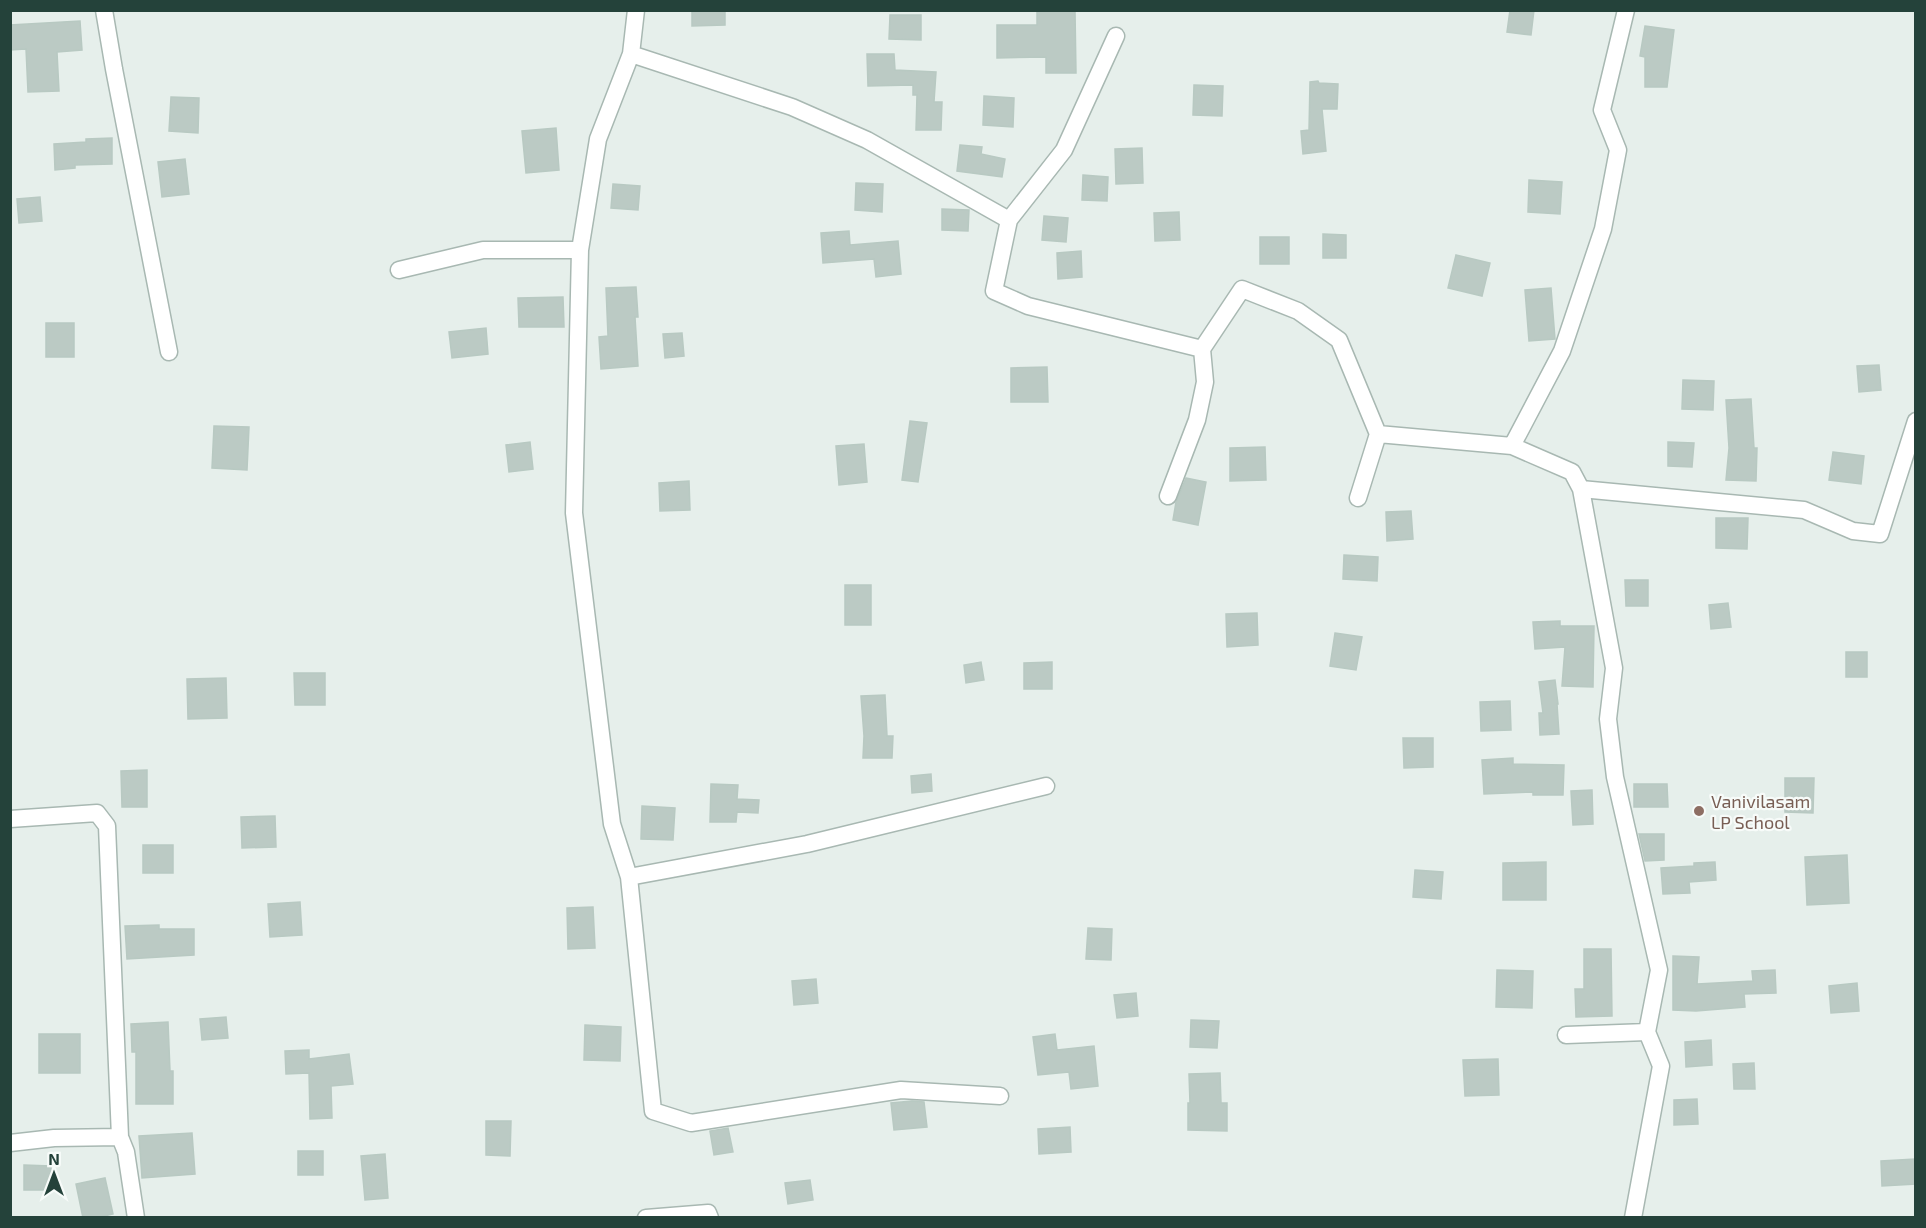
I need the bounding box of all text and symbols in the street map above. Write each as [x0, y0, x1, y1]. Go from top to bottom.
place label: Vanivilasam LP School [1711, 790, 1810, 833]
marker: Vanivilasam LP School [1692, 804, 1706, 818]
north arrow [24, 1144, 84, 1204]
text: N [48, 1149, 60, 1168]

